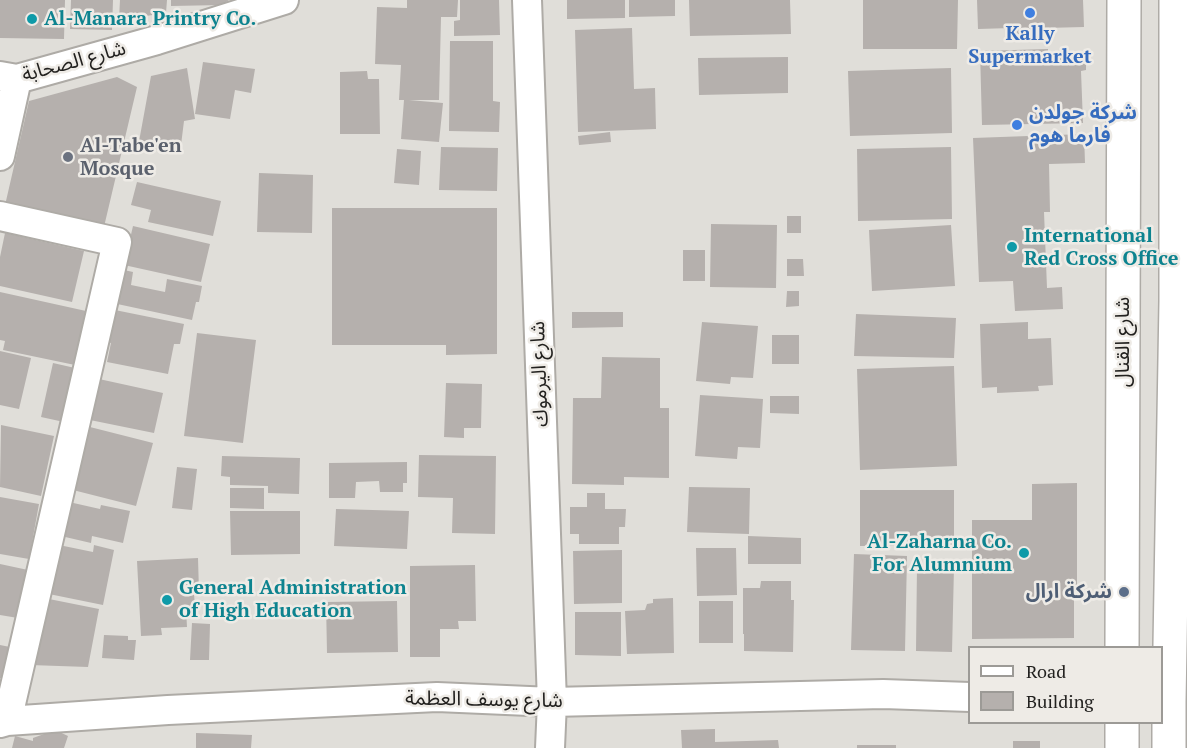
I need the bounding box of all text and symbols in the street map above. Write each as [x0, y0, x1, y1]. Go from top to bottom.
marker: Kally Supermarket [1023, 6, 1037, 20]
place label: Al-Manara Printry Co. [44, 7, 256, 31]
marker: Al-Manara Printry Co. [25, 12, 39, 26]
place label: Kally Supermarket [968, 22, 1092, 69]
street label: شارع الصحابة [19, 37, 129, 87]
place label: شركة جولدن فارما هوم [1029, 101, 1137, 148]
marker: شركة جولدن فارما هوم [1010, 118, 1024, 132]
place label: Al-Tabe'en Mosque [80, 134, 182, 181]
marker: Al-Tabe'en Mosque [61, 150, 75, 164]
place label: International Red Cross Office [1024, 224, 1178, 271]
marker: International Red Cross Office [1005, 240, 1019, 254]
street label: شارع القنال [1111, 297, 1135, 387]
street label: شارع اليرموك [526, 321, 554, 427]
place label: Al-Zaharna Co. For Alumnium [867, 530, 1012, 577]
marker: Al-Zaharna Co. For Alumnium [1017, 546, 1031, 560]
place label: General Administration of High Education [179, 576, 407, 623]
place label: شركة ارال [1026, 580, 1112, 604]
marker: شركة ارال [1117, 585, 1131, 599]
marker: General Administration of High Education [160, 593, 174, 607]
legend [968, 646, 1163, 724]
text: Road [1026, 659, 1066, 683]
street label: شارع يوسف العظمة [405, 687, 563, 713]
text: Building [1026, 689, 1094, 713]

